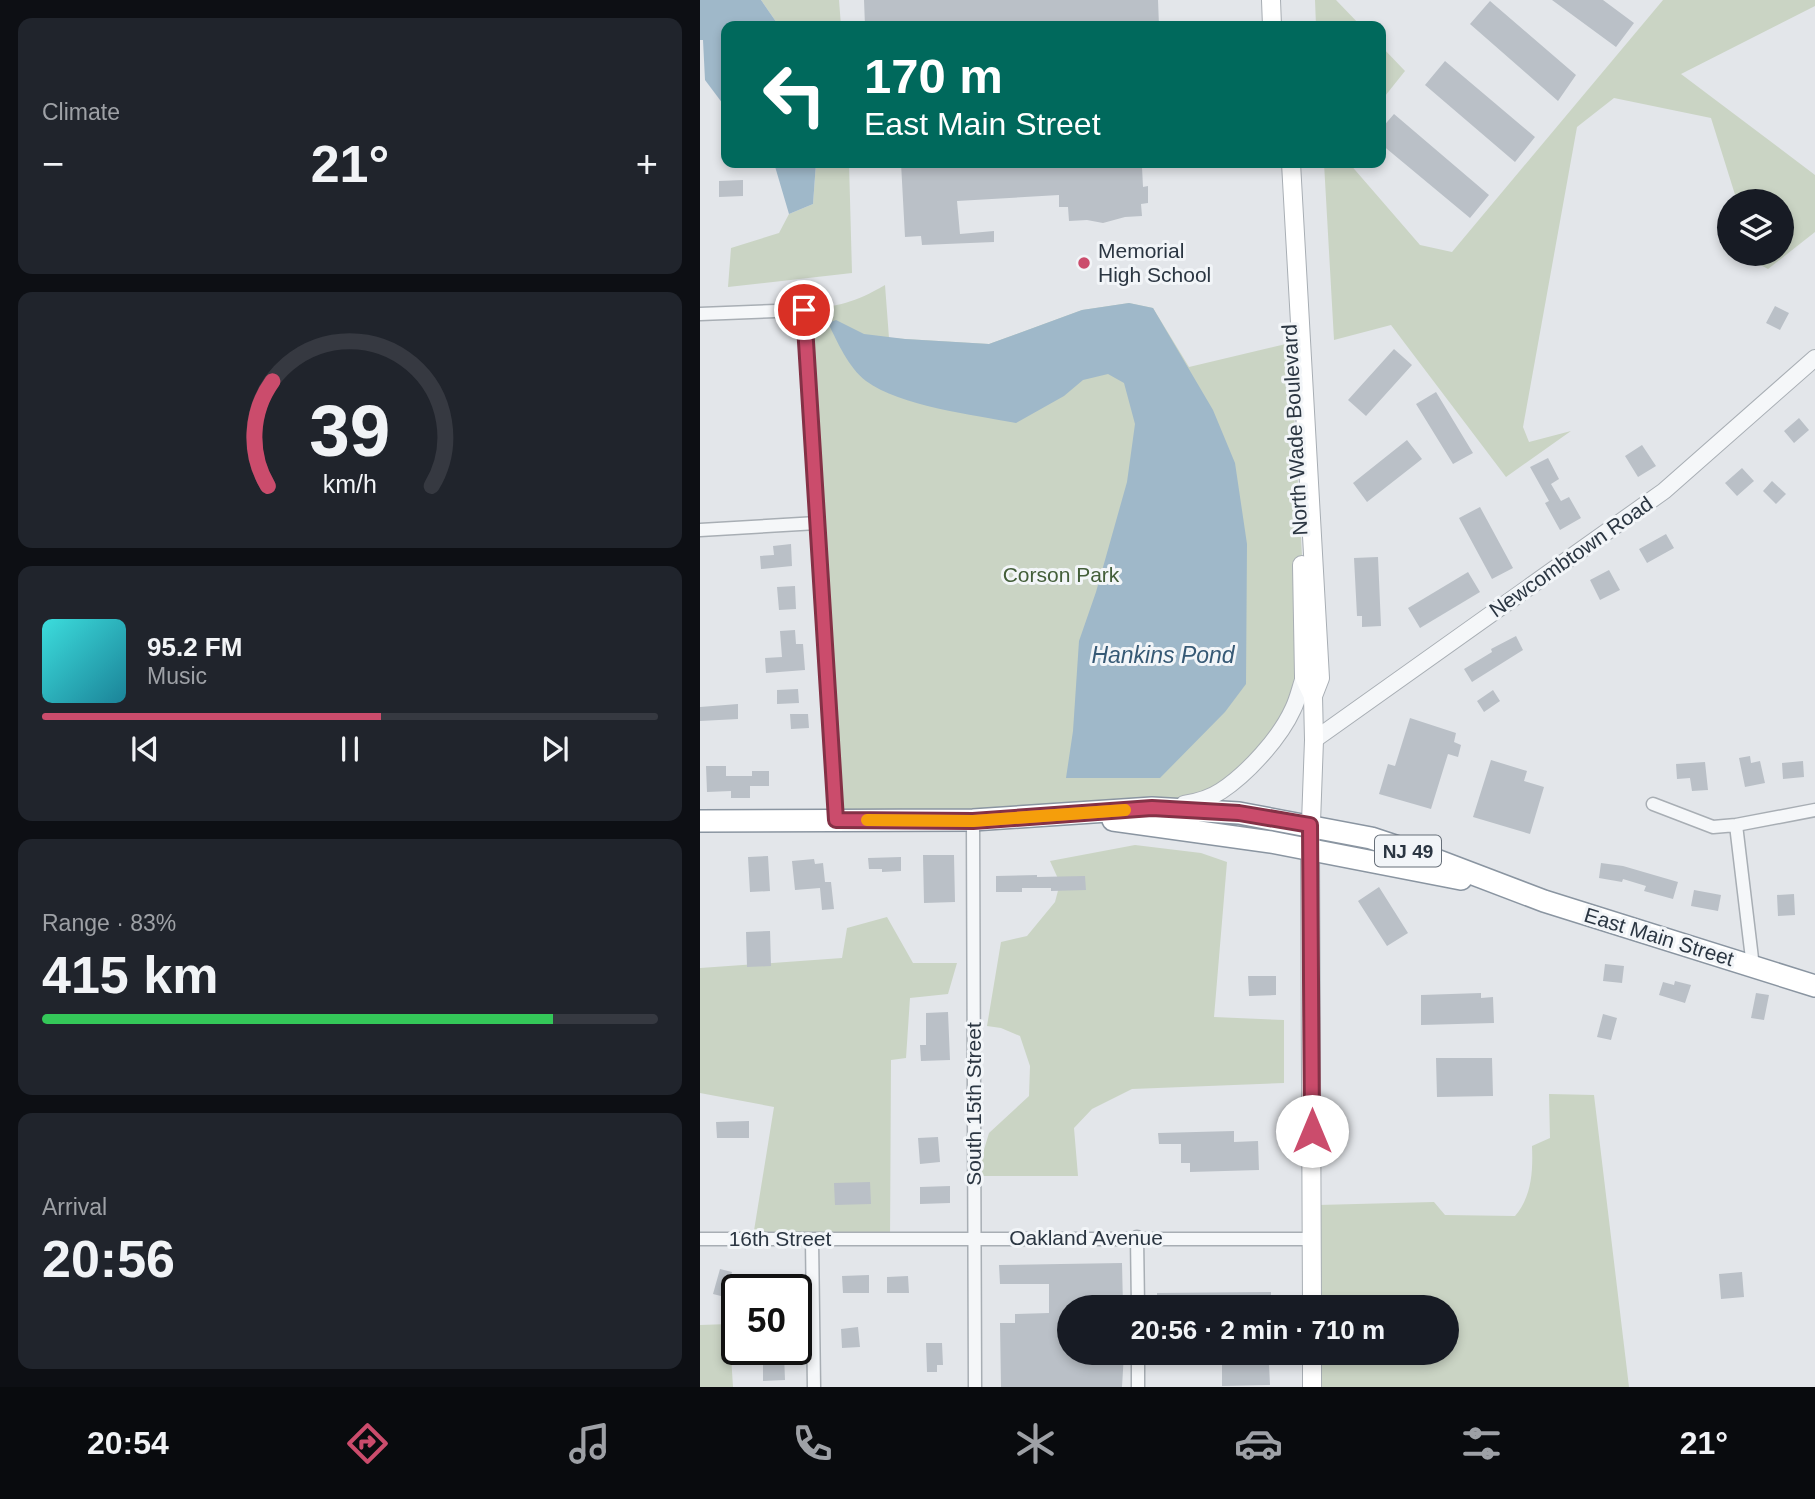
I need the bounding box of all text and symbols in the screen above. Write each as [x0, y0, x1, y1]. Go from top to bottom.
icon: left [749, 49, 840, 140]
text: 170 m [864, 49, 1003, 103]
text: Climate [42, 99, 120, 125]
text: East Main Street [864, 106, 1101, 142]
text: 21° [311, 135, 389, 193]
text: − [42, 143, 64, 185]
text: + [636, 143, 658, 185]
map controls [1717, 189, 1794, 266]
button: layers [1717, 189, 1794, 266]
place label: Memorial High School [1098, 239, 1211, 286]
marker: Memorial High School [1076, 255, 1092, 271]
pin [774, 280, 834, 340]
icon: arrive [785, 291, 823, 329]
street label: North Wade Boulevard [1277, 324, 1312, 536]
text: 39 [310, 390, 390, 471]
text: km/h [323, 469, 377, 497]
street label: Newcombtown Road [1485, 492, 1657, 622]
park label: Corson Park [1003, 563, 1120, 586]
text: 95.2 FM [147, 632, 242, 662]
water label: Hankins Pond [1091, 642, 1236, 668]
text: Music [147, 663, 207, 689]
icon: previous [126, 730, 164, 768]
icon: pause [331, 730, 369, 768]
icon: next [536, 730, 574, 768]
road number: NJ 49 [1375, 836, 1441, 866]
street label: East Main Street [1582, 903, 1737, 970]
text: Range · 83% [42, 910, 176, 936]
text: 415 km [42, 946, 218, 1004]
street label: South 15th Street [962, 1022, 985, 1186]
position arrow [1275, 1094, 1349, 1168]
text: Arrival [42, 1194, 107, 1220]
street label: Oakland Avenue [1009, 1226, 1163, 1249]
street label: 16th Street [729, 1227, 832, 1250]
text: 20:56 [42, 1230, 175, 1288]
speed limit sign: 50 [721, 1274, 812, 1365]
text: 20:56 · 2 min · 710 m [1131, 1315, 1385, 1345]
icon: directions [343, 1419, 392, 1468]
icon: music [565, 1419, 614, 1468]
icon: phone [788, 1419, 837, 1468]
icon: climate [1011, 1419, 1060, 1468]
icon: car [1234, 1419, 1283, 1468]
icon: filters [1457, 1419, 1506, 1468]
text: 20:54 [87, 1425, 169, 1461]
text: 21° [1680, 1425, 1728, 1461]

